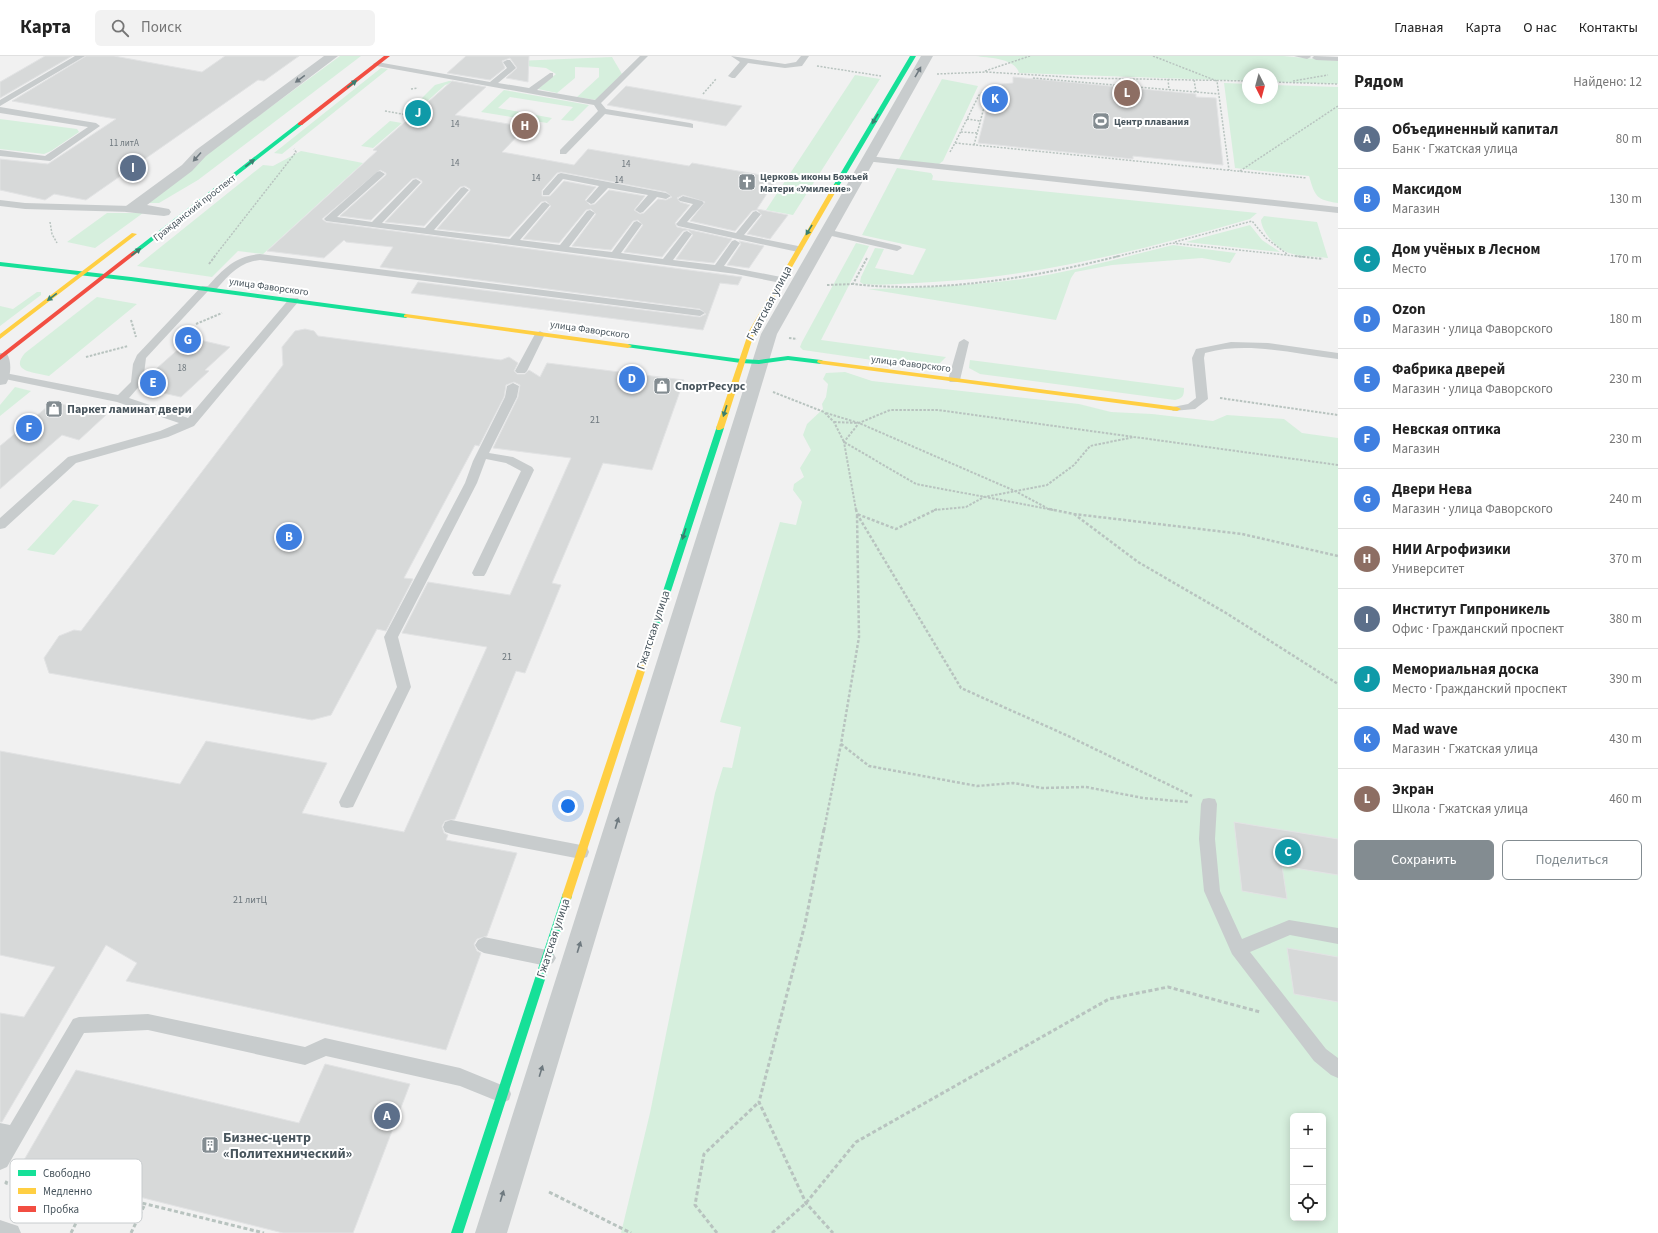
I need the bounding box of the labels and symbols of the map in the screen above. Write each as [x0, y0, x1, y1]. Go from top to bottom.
one-way arrow [914, 66, 921, 78]
north arrow [1242, 68, 1278, 104]
one-way arrow [295, 75, 306, 83]
pin: L [1114, 78, 1140, 108]
one-way arrow [347, 79, 358, 88]
pin: K [982, 84, 1008, 114]
pin: J [405, 98, 431, 128]
pin: H [512, 111, 538, 141]
sports icon: Центр плавания [1091, 111, 1111, 131]
one-way arrow [872, 113, 879, 125]
place label: Центр плавания [1114, 115, 1189, 129]
house number: 14 [451, 118, 460, 131]
house number: 11 литА [109, 137, 139, 150]
one-way arrow [192, 152, 201, 163]
pin: I [120, 153, 146, 183]
house number: 14 [451, 157, 460, 170]
house number: 14 [622, 158, 631, 171]
one-way arrow [244, 159, 255, 168]
place label: Церковь иконы Божьей Матери «Умиление» [760, 170, 868, 196]
street label: Гражданский проспект [150, 171, 239, 245]
house number: 14 [532, 172, 541, 185]
church icon: Церковь иконы Божьей Матери «Умиление» [737, 172, 757, 192]
house number: 14 [615, 174, 624, 187]
one-way arrow [805, 225, 812, 236]
one-way arrow [130, 248, 141, 256]
street label: Гжатская улица [743, 263, 796, 344]
street label: улица Фаворского [228, 274, 310, 300]
one-way arrow [46, 293, 57, 302]
street label: улица Фаворского [549, 317, 631, 343]
pin: G [175, 325, 201, 355]
street label: улица Фаворского [870, 352, 952, 376]
house number: 18 [178, 362, 187, 375]
pin: D [619, 364, 645, 394]
pin: E [140, 368, 166, 398]
shop icon: СпортРесурс [652, 376, 672, 396]
place label: СпортРесурс [675, 378, 746, 395]
shop icon: Паркет ламинат двери [44, 399, 64, 419]
place label: Паркет ламинат двери [67, 401, 192, 418]
one-way arrow [721, 405, 727, 417]
pin: F [16, 413, 42, 443]
house number: 21 [590, 413, 600, 427]
pin: B [276, 522, 302, 552]
one-way arrow [681, 529, 687, 541]
street label: Гжатская улица [633, 588, 674, 672]
house number: 21 [502, 650, 512, 664]
your location [558, 796, 578, 816]
one-way arrow [614, 817, 620, 829]
pin: C [1275, 837, 1301, 867]
house number: 21 литЦ [233, 893, 268, 907]
street label: Гжатская улица [533, 896, 574, 980]
one-way arrow [576, 941, 582, 953]
one-way arrow [538, 1065, 544, 1077]
pin: A [374, 1101, 400, 1131]
place label: Бизнес-центр «Политехнический» [223, 1128, 353, 1164]
building icon: Бизнес-центр «Политехнический» [200, 1135, 220, 1155]
legend [10, 1159, 142, 1223]
text: Свободно [43, 1166, 91, 1181]
text: Медленно [43, 1184, 92, 1199]
one-way arrow [499, 1189, 505, 1201]
text: Пробка [43, 1202, 79, 1217]

